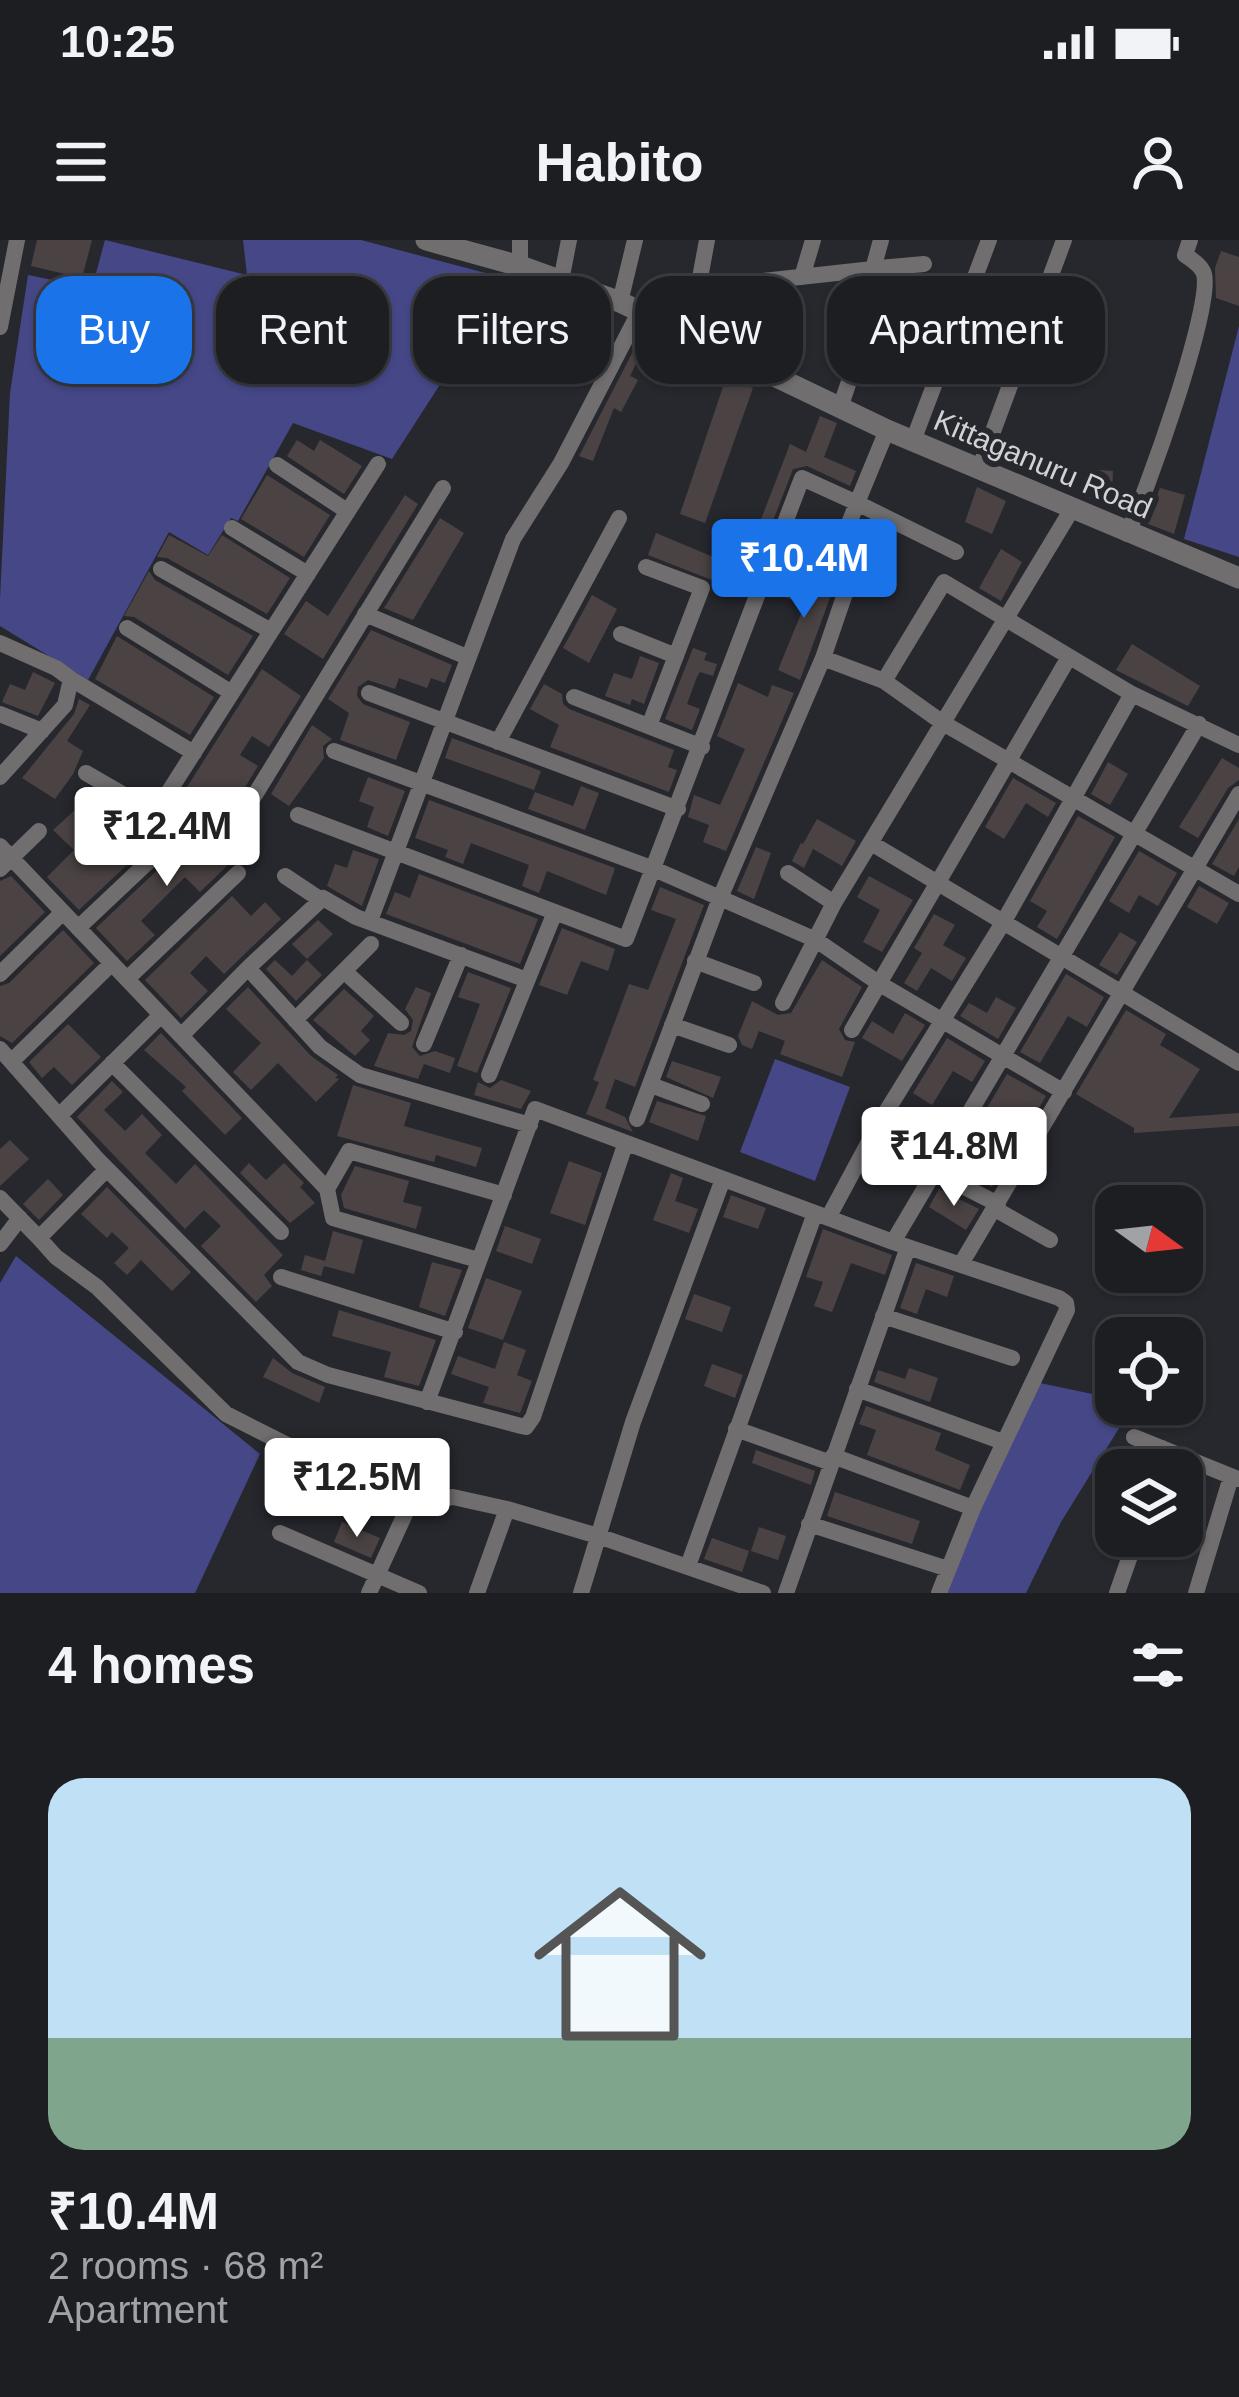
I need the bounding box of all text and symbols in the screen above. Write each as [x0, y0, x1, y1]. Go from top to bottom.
text: 10:25 [60, 16, 175, 67]
icon: menu [48, 129, 114, 195]
icon: person [1125, 129, 1191, 195]
text: Habito [536, 132, 704, 192]
chip: Buy [36, 276, 192, 384]
chip: Rent [216, 276, 389, 384]
chip: Filters [413, 276, 611, 384]
chip: New [635, 276, 803, 384]
chip: Apartment [827, 276, 1105, 384]
street label: Kittaganuru Road [929, 403, 1157, 525]
pin: ₹10.4M [706, 519, 902, 621]
text: ₹10.4M [739, 536, 869, 579]
pin: ₹12.4M [69, 787, 265, 889]
text: ₹12.4M [102, 804, 232, 847]
pin: ₹14.8M [856, 1107, 1052, 1209]
text: ₹14.8M [889, 1124, 1019, 1167]
north arrow [1095, 1185, 1203, 1293]
map controls [1095, 1185, 1203, 1557]
button: locate [1095, 1317, 1203, 1425]
pin: ₹12.5M [259, 1438, 455, 1540]
button: layers [1095, 1449, 1203, 1557]
text: ₹12.5M [292, 1455, 422, 1498]
icon: filters [1125, 1632, 1191, 1698]
text: 4 homes [48, 1637, 255, 1694]
icon: home [512, 1856, 728, 2072]
text: ₹10.4M [48, 2183, 219, 2240]
text: 2 rooms · 68 m² [48, 2244, 323, 2287]
text: Apartment [48, 2288, 228, 2331]

